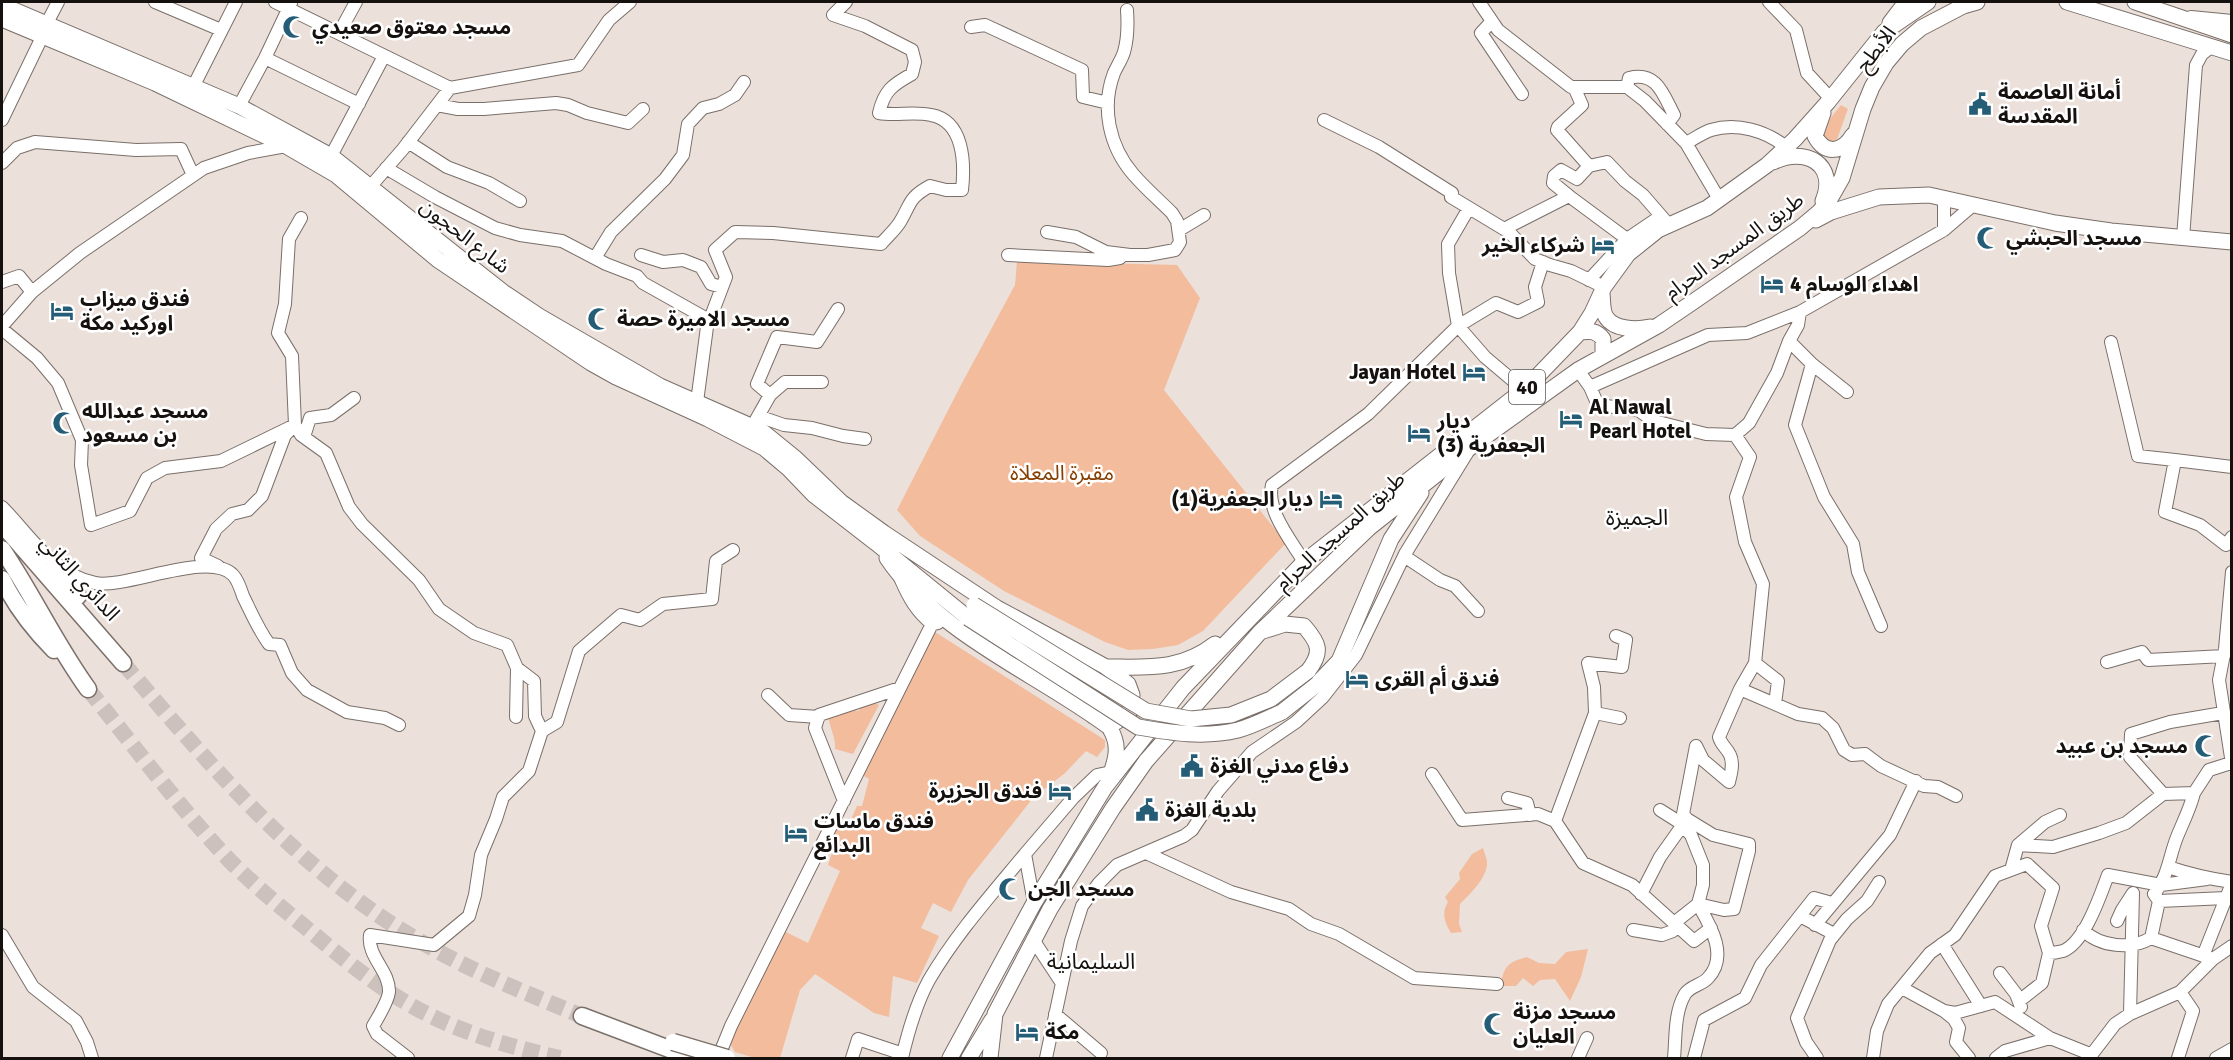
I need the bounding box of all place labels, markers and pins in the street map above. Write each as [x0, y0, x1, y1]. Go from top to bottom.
mosque icon: مسجد معتوق صعيدي [281, 14, 307, 40]
place label: مسجد معتوق صعيدي [312, 14, 511, 44]
place label: أمانة العاصمة المقدسة [1998, 78, 2121, 129]
public building icon: أمانة العاصمة المقدسة [1967, 91, 1993, 117]
mosque icon: مسجد الحبشي [1975, 225, 2001, 251]
place label: مسجد الحبشي [2006, 225, 2142, 255]
place label: شركاء الخير [1481, 232, 1585, 258]
hotel icon: شركاء الخير [1590, 232, 1616, 258]
hotel icon: اهداء الوسام 4 [1759, 271, 1785, 297]
place label: اهداء الوسام 4 [1790, 271, 1918, 300]
place label: فندق ميزاب اوركيد مكة [80, 286, 190, 336]
hotel icon: فندق ميزاب اوركيد مكة [49, 298, 75, 324]
mosque icon: مسجد الاميرة حصة [586, 306, 612, 332]
place label: مسجد الاميرة حصة [617, 306, 790, 332]
place label: Jayan Hotel [1349, 359, 1456, 385]
hotel icon: Jayan Hotel [1461, 359, 1487, 385]
place label: Al Nawal Pearl Hotel [1589, 394, 1692, 444]
place label: مسجد عبدالله بن مسعود [82, 398, 209, 448]
hotel icon: Al Nawal Pearl Hotel [1558, 406, 1584, 432]
place label: ديار الجعفرية (3) [1436, 408, 1545, 458]
mosque icon: مسجد عبدالله بن مسعود [51, 410, 77, 436]
hotel icon: ديار الجعفرية (3) [1406, 420, 1432, 446]
place label: ديار الجعفرية(1) [1171, 486, 1313, 512]
hotel icon: ديار الجعفرية(1) [1318, 486, 1344, 512]
place label: فندق أم القرى [1375, 665, 1499, 695]
hotel icon: فندق أم القرى [1344, 666, 1370, 692]
place label: مسجد بن عبيد [2056, 733, 2188, 759]
mosque icon: مسجد بن عبيد [2193, 733, 2219, 759]
public building icon: دفاع مدني الغزة [1179, 753, 1205, 779]
place label: دفاع مدني الغزة [1210, 753, 1349, 783]
place label: فندق الجزيرة [929, 778, 1042, 804]
hotel icon: فندق الجزيرة [1047, 778, 1073, 804]
public building icon: بلدية الغزة [1134, 797, 1160, 823]
place label: بلدية الغزة [1165, 797, 1257, 823]
place label: فندق ماسات البدائع [814, 808, 934, 860]
hotel icon: فندق ماسات البدائع [783, 820, 809, 846]
mosque icon: مسجد الجن [997, 876, 1023, 902]
place label: مسجد الجن [1028, 876, 1135, 902]
place label: مسجد مزنة العليان [1513, 999, 1616, 1049]
mosque icon: مسجد مزنة العليان [1482, 1011, 1508, 1037]
hotel icon: مكة [1014, 1019, 1040, 1045]
place label: مكة [1045, 1019, 1080, 1045]

